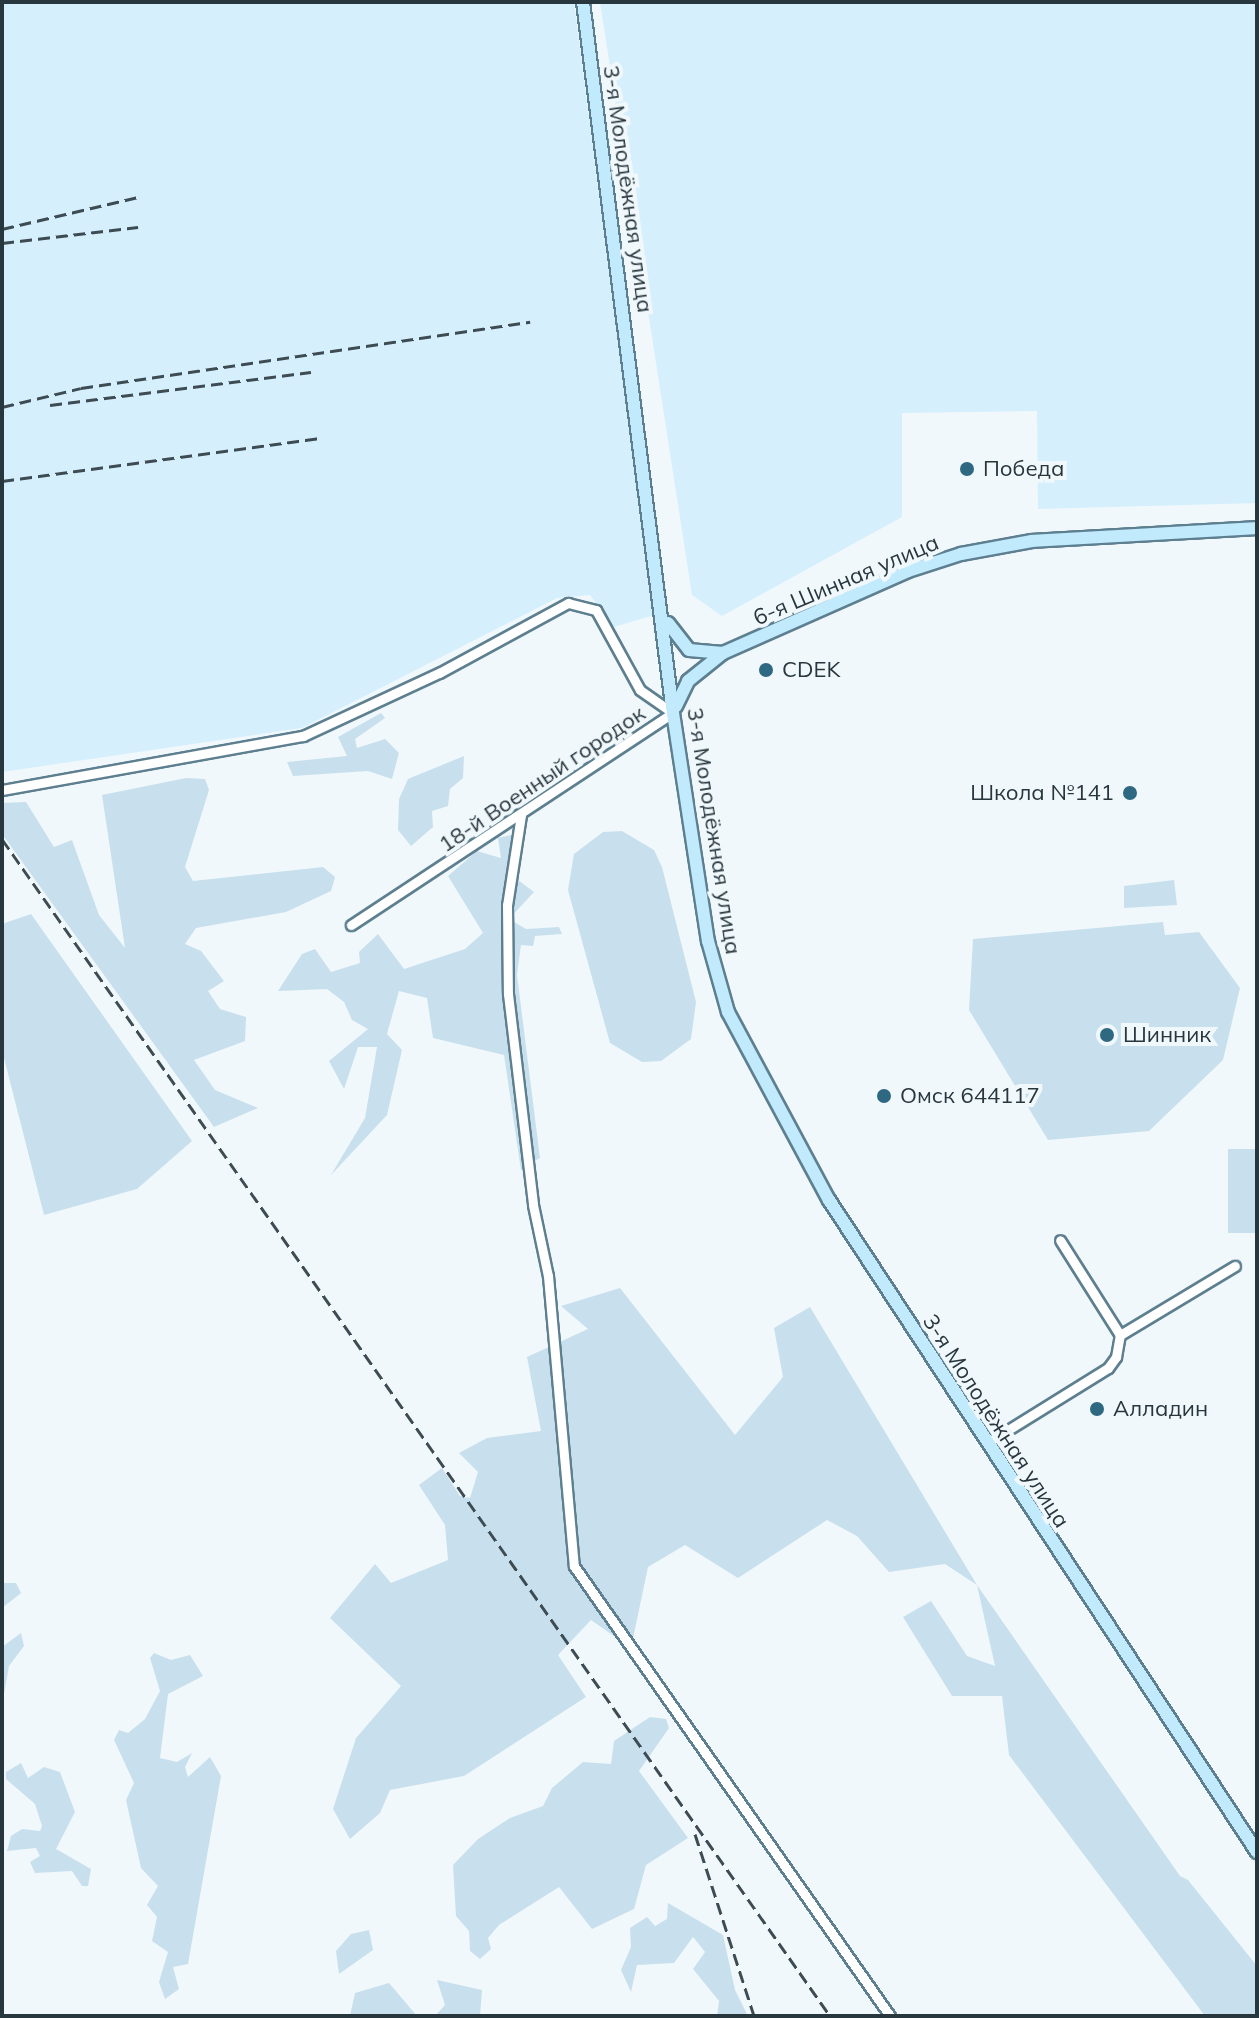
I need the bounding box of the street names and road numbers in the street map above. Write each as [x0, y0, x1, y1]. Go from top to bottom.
street label: 3-я Молодёжная улица [598, 64, 658, 314]
street label: 6-я Шинная улица [749, 529, 943, 631]
street label: 18-й Военный городок [434, 700, 650, 858]
street label: 3-я Молодёжная улица [681, 706, 747, 956]
street label: 3-я Молодёжная улица [917, 1309, 1075, 1533]

